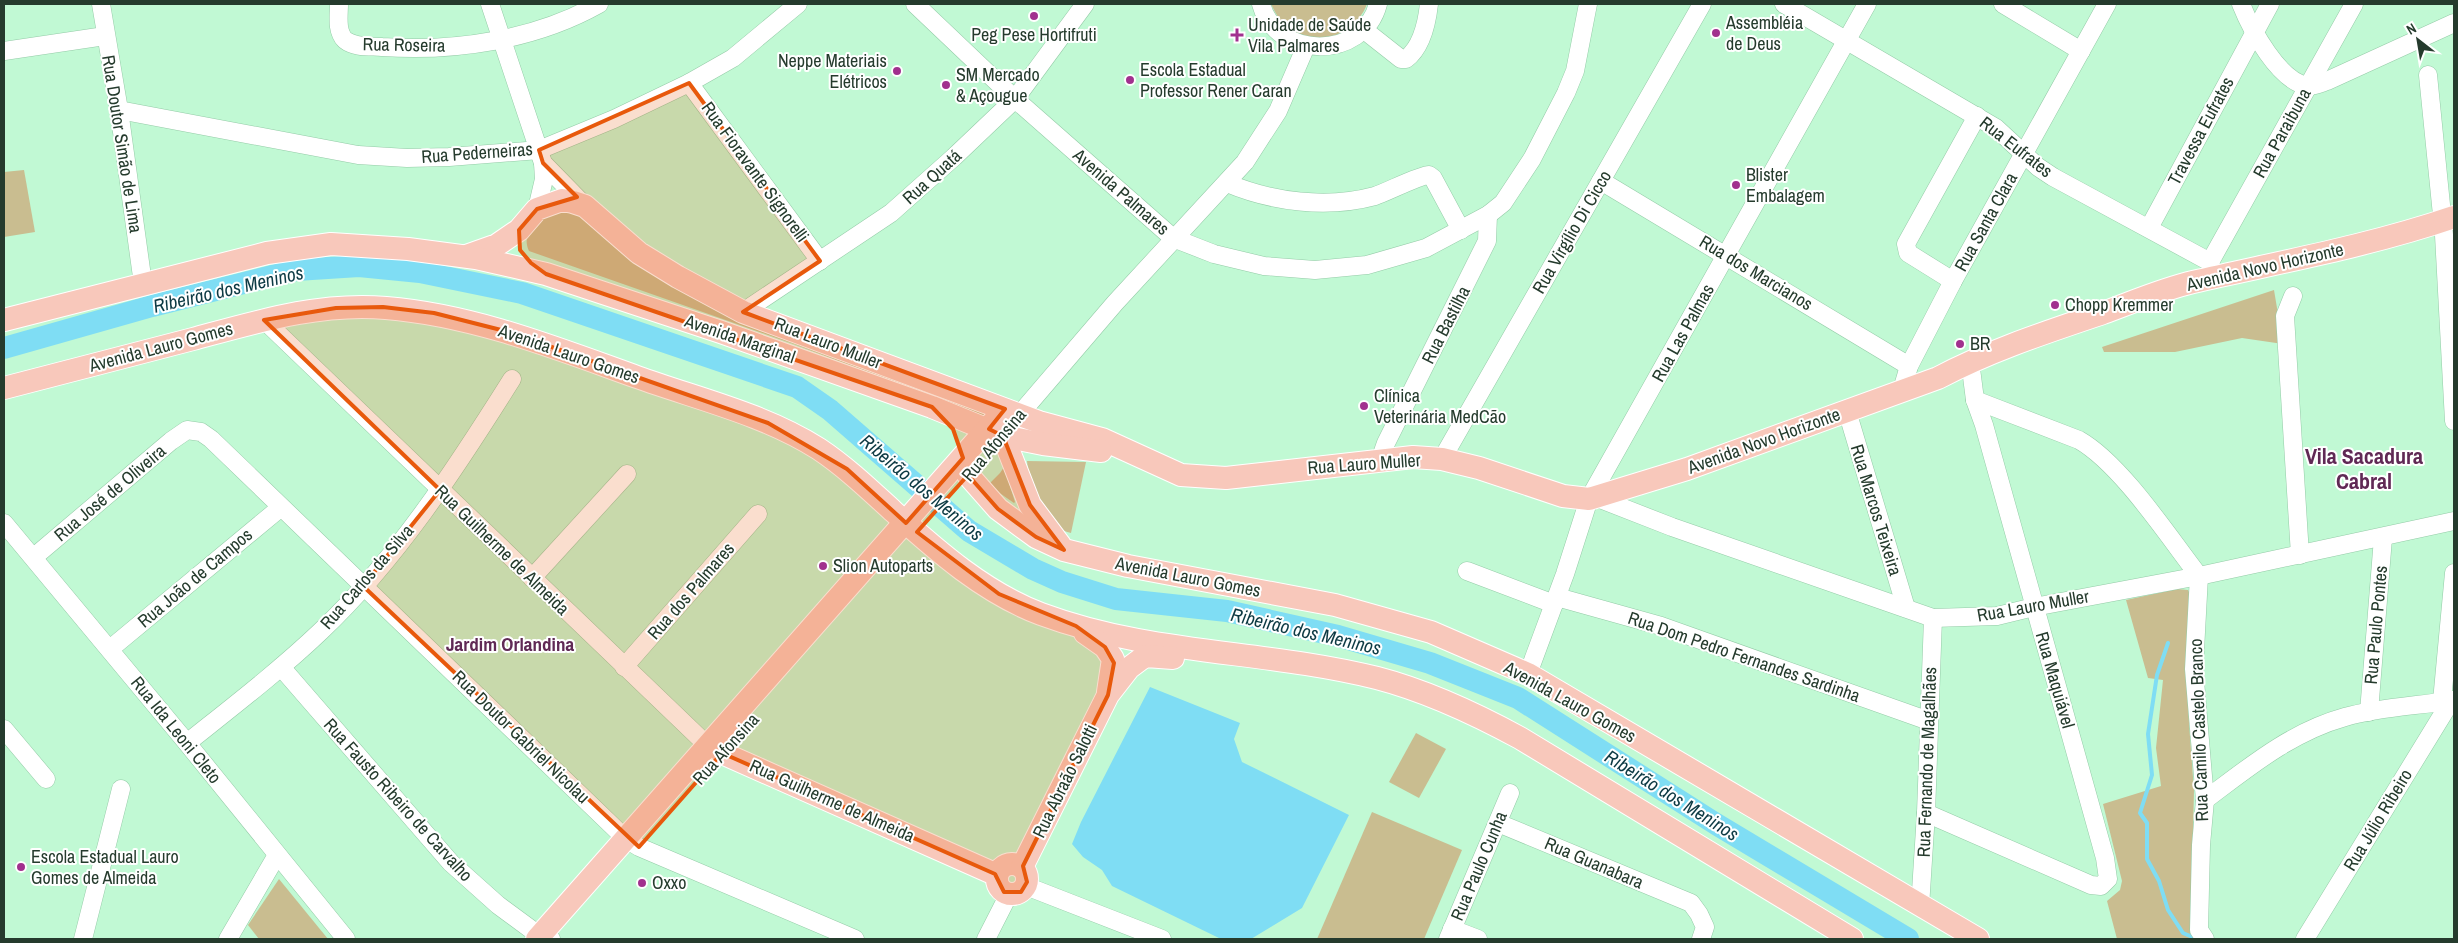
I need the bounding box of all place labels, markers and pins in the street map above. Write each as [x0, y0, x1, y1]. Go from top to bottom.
marker: Peg Pese Hortifruti [1028, 10, 1040, 22]
place label: Assembléia de Deus [1725, 10, 1803, 56]
place label: Unidade de Saúde Vila Palmares [1248, 12, 1371, 58]
place label: Peg Pese Hortifruti [971, 22, 1097, 47]
marker: Assembléia de Deus [1710, 27, 1722, 39]
marker: Unidade de Saúde Vila Palmares [1230, 28, 1244, 42]
place label: Neppe Materiais Elétricos [778, 48, 887, 94]
place label: Escola Estadual Professor Rener Caran [1140, 57, 1292, 103]
place label: SM Mercado & Açougue [956, 62, 1040, 108]
marker: Neppe Materiais Elétricos [891, 65, 903, 77]
marker: Escola Estadual Professor Rener Caran [1124, 74, 1136, 86]
marker: SM Mercado & Açougue [940, 79, 952, 91]
place label: Blister Embalagem [1746, 162, 1825, 208]
marker: Blister Embalagem [1730, 179, 1742, 191]
place label: Chopp Kremmer [2065, 292, 2173, 317]
marker: Chopp Kremmer [2049, 299, 2061, 311]
place label: BR [1970, 331, 1991, 356]
marker: BR [1954, 338, 1966, 350]
place label: Clínica Veterinária MedCão [1374, 383, 1506, 429]
marker: Clínica Veterinária MedCão [1358, 400, 1370, 412]
place label: Slion Autoparts [833, 553, 933, 578]
marker: Slion Autoparts [817, 560, 829, 572]
place label: Escola Estadual Lauro Gomes de Almeida [31, 844, 179, 890]
marker: Escola Estadual Lauro Gomes de Almeida [15, 861, 27, 873]
place label: Oxxo [652, 870, 686, 895]
marker: Oxxo [636, 877, 648, 889]

